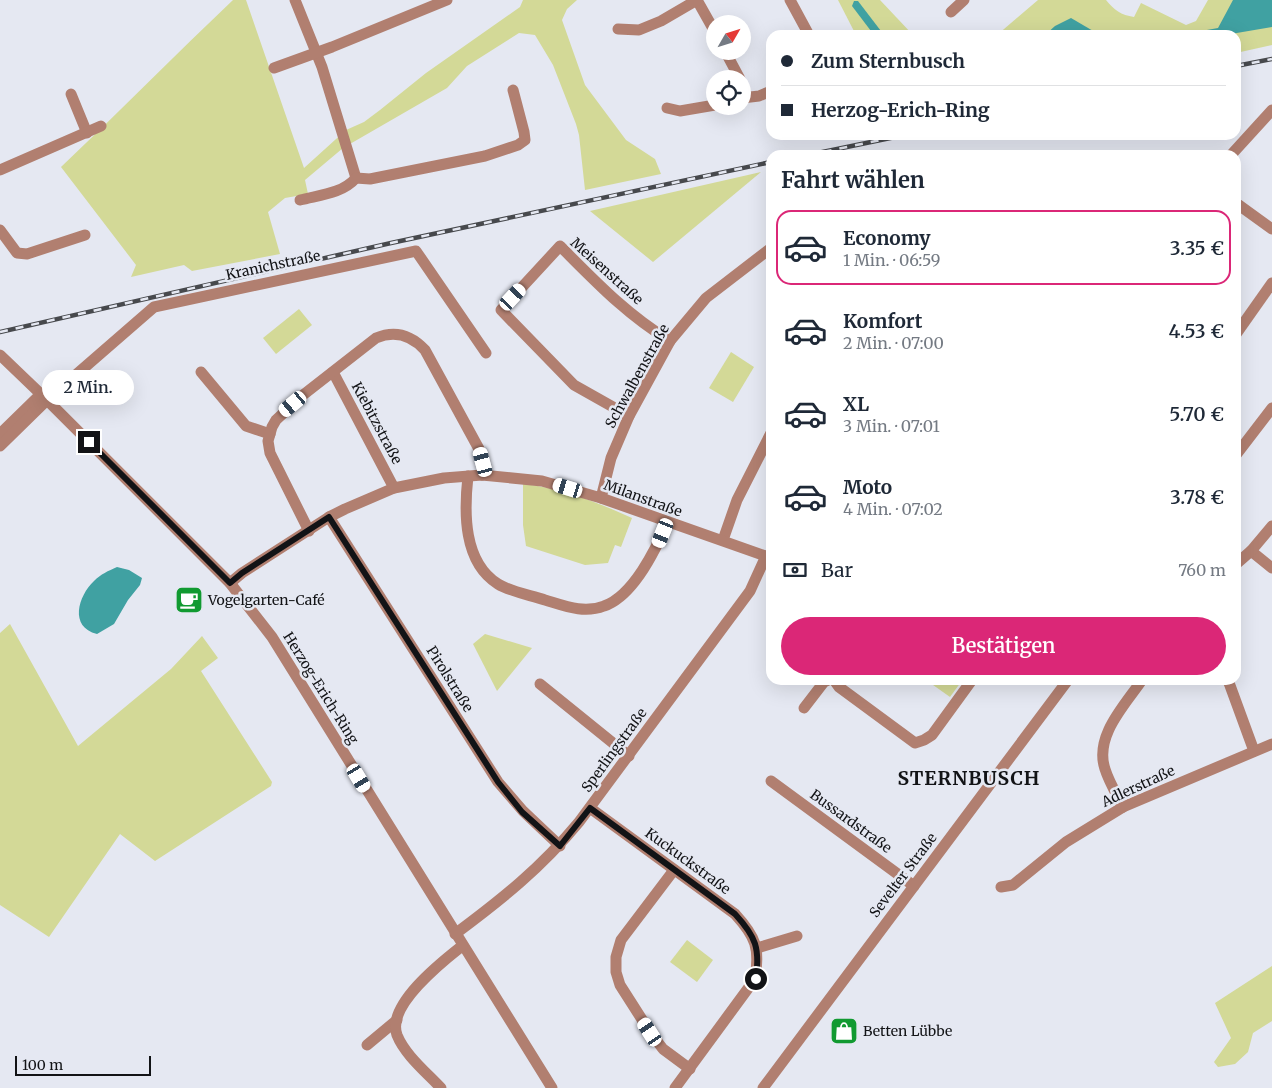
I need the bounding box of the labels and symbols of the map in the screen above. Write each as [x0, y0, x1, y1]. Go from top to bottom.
north arrow [706, 15, 751, 60]
street label: Meisenstraße [567, 234, 647, 308]
street label: Kranichstraße [224, 246, 322, 284]
car [497, 281, 528, 313]
street label: Schwalbenstraße [601, 321, 673, 431]
callout: 2 Min. [43, 370, 135, 404]
street label: Kiebitzstraße [348, 379, 406, 467]
car [276, 389, 309, 419]
route end [78, 431, 100, 453]
car [471, 446, 494, 478]
street label: Milanstraße [601, 475, 685, 521]
car [551, 476, 584, 500]
car [650, 516, 675, 550]
cafe icon: Vogelgarten-Café [174, 585, 204, 615]
place label: Vogelgarten-Café [207, 591, 325, 609]
street label: Herzog-Erich-Ring [279, 629, 363, 748]
street label: Pirolstraße [423, 643, 477, 715]
street label: Sperlingstraße [577, 704, 651, 796]
car [344, 761, 373, 795]
street label: Adlerstraße [1098, 761, 1178, 811]
district label: STERNBUSCH [897, 766, 1041, 790]
street label: Bussardstraße [807, 785, 895, 857]
street label: Kuckuckstraße [642, 824, 734, 898]
street label: Sevelter Straße [865, 829, 941, 921]
route start [745, 968, 767, 990]
car [635, 1015, 664, 1049]
shop icon: Betten Lübbe [829, 1016, 859, 1046]
place label: Betten Lübbe [863, 1022, 952, 1040]
scale bar [15, 1053, 151, 1076]

